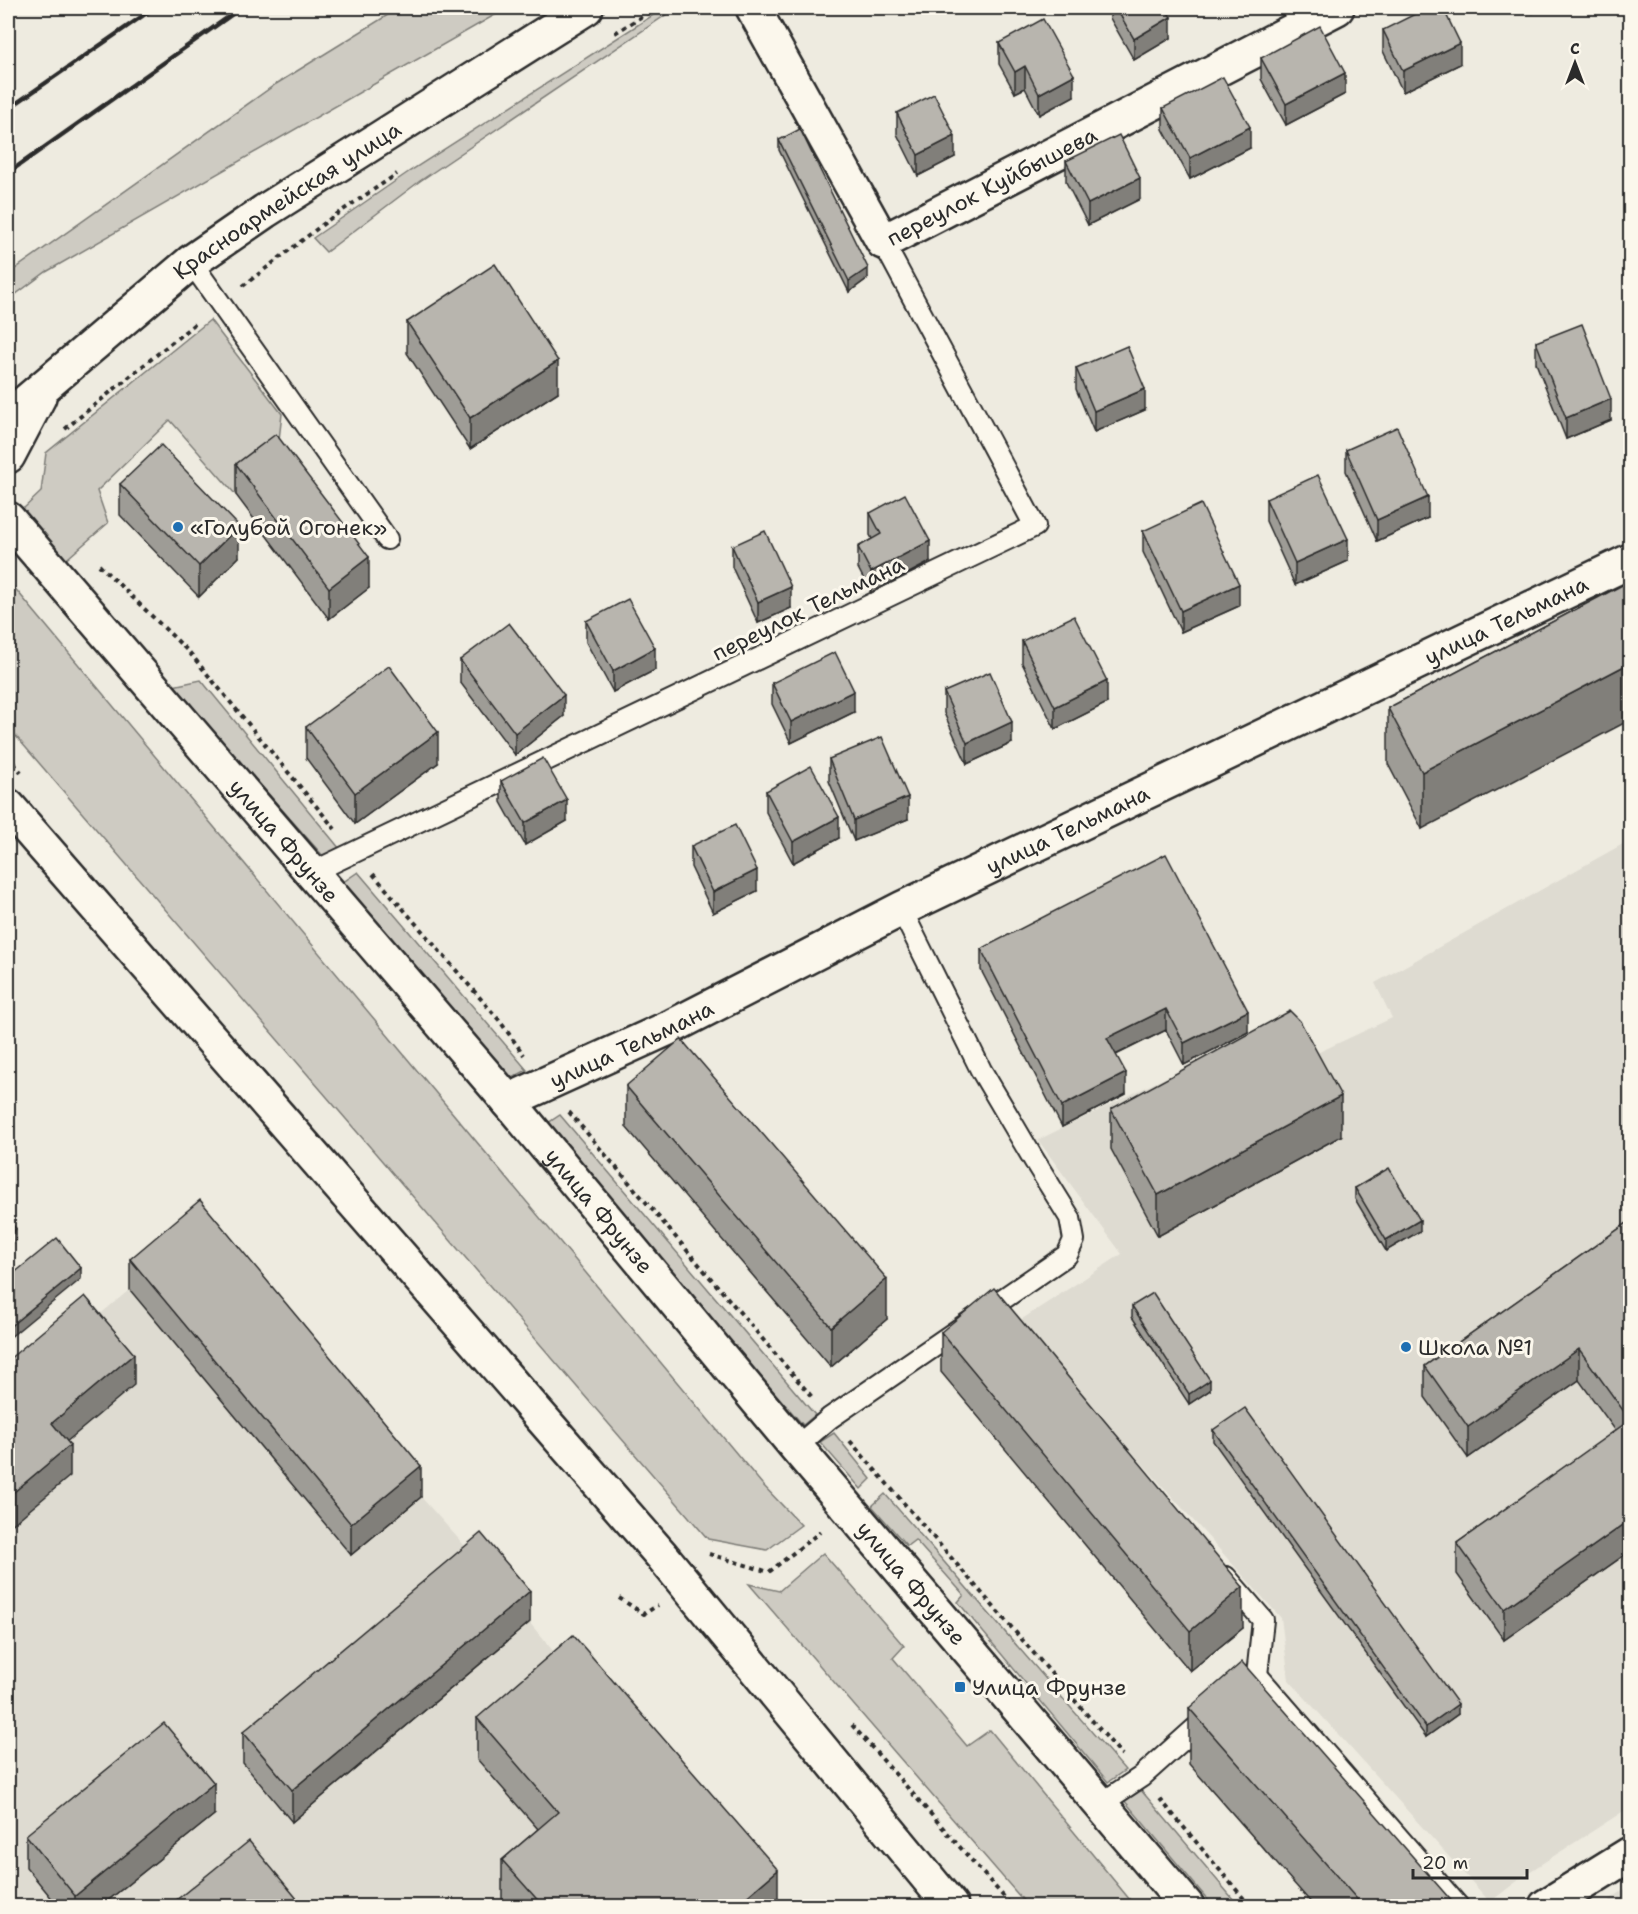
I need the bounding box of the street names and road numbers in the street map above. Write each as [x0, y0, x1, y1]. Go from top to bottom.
street label: Красноармейская улица [167, 114, 407, 286]
street label: переулок Куйбышева [882, 120, 1102, 253]
street label: переулок Тельмана [707, 549, 910, 668]
street label: улица Тельмана [1420, 569, 1593, 672]
street label: улица Фрунзе [223, 773, 345, 909]
street label: улица Тельмана [981, 778, 1155, 881]
street label: улица Тельмана [545, 993, 719, 1095]
street label: улица Фрунзе [538, 1142, 660, 1280]
street label: улица Фрунзе [850, 1515, 973, 1652]

